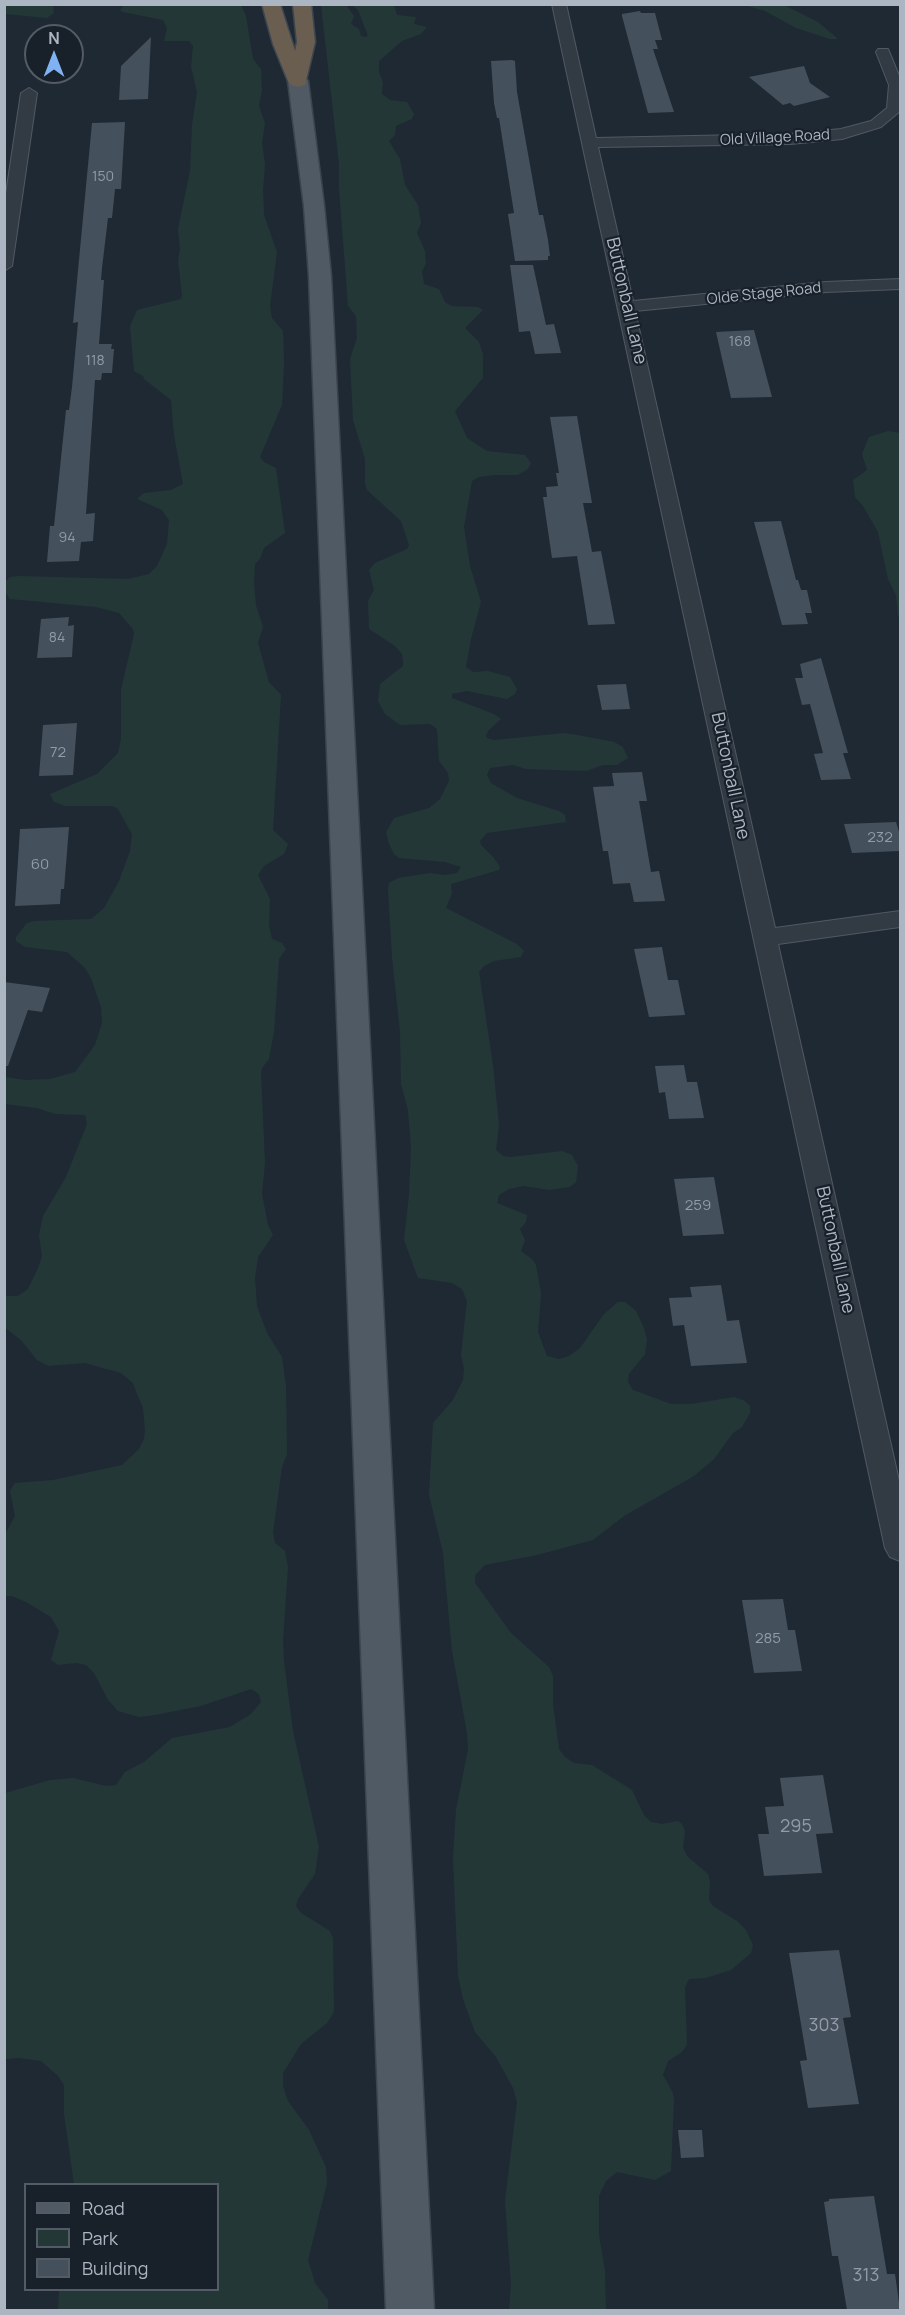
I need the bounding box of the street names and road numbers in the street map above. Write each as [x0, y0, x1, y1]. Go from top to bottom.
street label: Old Village Road [720, 126, 830, 150]
street label: Buttonball Lane [601, 236, 651, 366]
street label: Olde Stage Road [706, 279, 822, 309]
street label: Buttonball Lane [706, 710, 754, 842]
street label: Buttonball Lane [811, 1184, 859, 1316]

